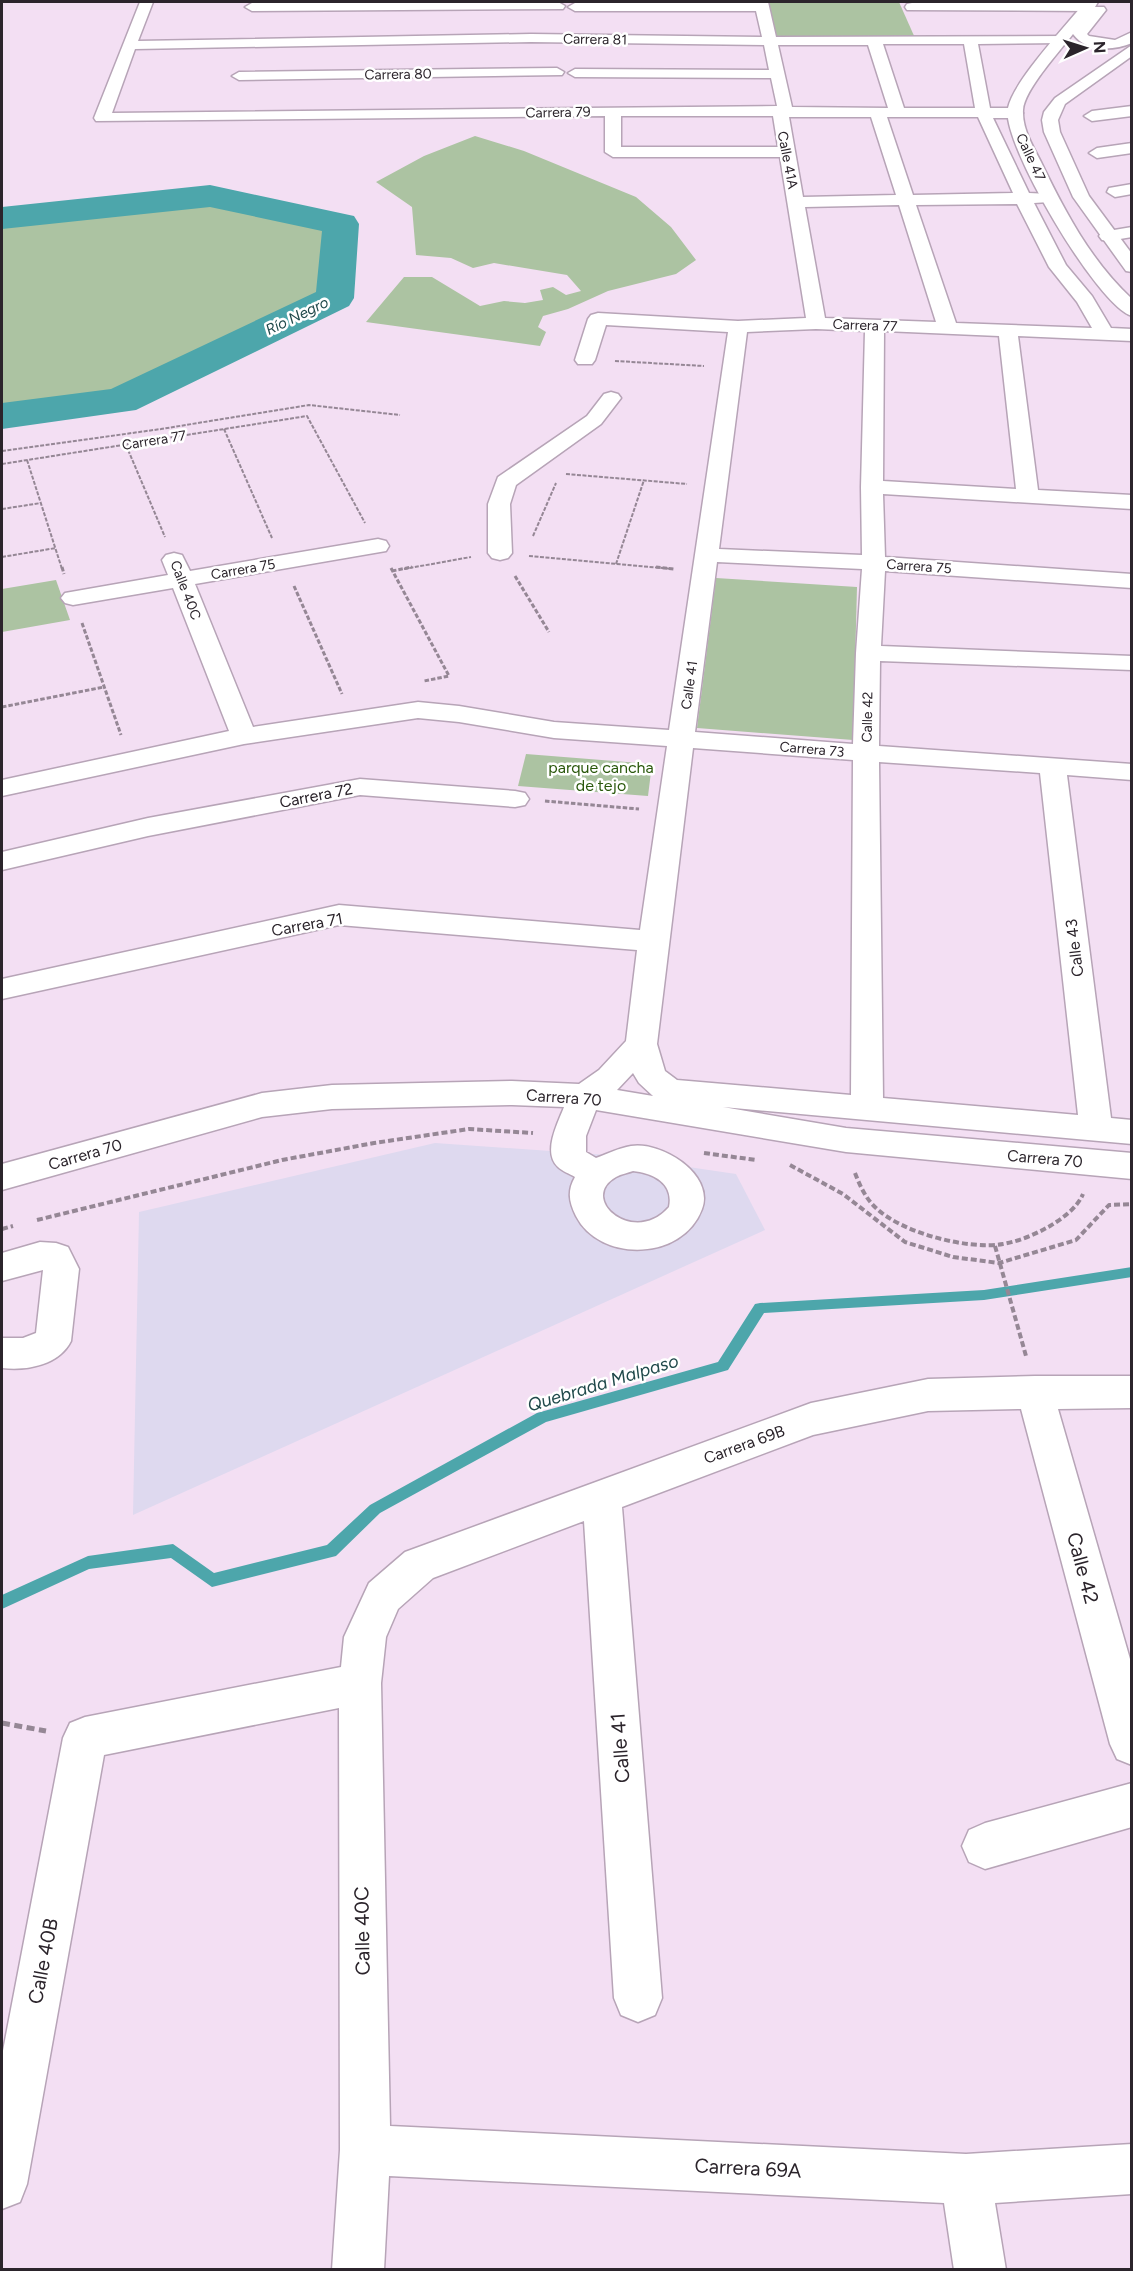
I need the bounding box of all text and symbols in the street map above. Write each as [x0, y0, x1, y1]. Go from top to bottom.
north arrow [1055, 18, 1115, 78]
street label: Carrera 81 [563, 30, 627, 49]
text: N [1090, 41, 1109, 54]
street label: Carrera 80 [364, 65, 432, 84]
street label: Carrera 79 [525, 103, 591, 122]
street label: Calle 41A [774, 130, 802, 191]
street label: Calle 47 [1012, 131, 1049, 184]
water label: Río Negro [263, 293, 332, 339]
street label: Carrera 77 [832, 316, 898, 335]
street label: Carrera 77 [121, 427, 188, 454]
street label: Carrera 75 [209, 555, 277, 584]
street label: Carrera 75 [886, 556, 952, 577]
street label: Calle 40C [166, 558, 205, 622]
street label: Calle 41 [678, 660, 701, 711]
street label: Calle 42 [859, 691, 876, 743]
street label: Carrera 73 [779, 738, 845, 761]
park label: parque cancha de tejo [548, 758, 654, 795]
street label: Carrera 72 [278, 779, 354, 812]
street label: Carrera 71 [270, 909, 344, 940]
street label: Calle 43 [1062, 918, 1087, 978]
street label: Carrera 70 [526, 1085, 602, 1110]
street label: Carrera 70 [46, 1135, 124, 1174]
street label: Carrera 70 [1006, 1146, 1083, 1171]
water label: Quebrada Malpaso [525, 1350, 681, 1416]
street label: Carrera 69B [701, 1421, 787, 1468]
street label: Calle 42 [1062, 1530, 1104, 1606]
street label: Calle 41 [606, 1712, 634, 1784]
street label: Calle 40C [349, 1886, 375, 1976]
street label: Calle 40B [23, 1916, 63, 2006]
street label: Carrera 69A [694, 2153, 803, 2183]

